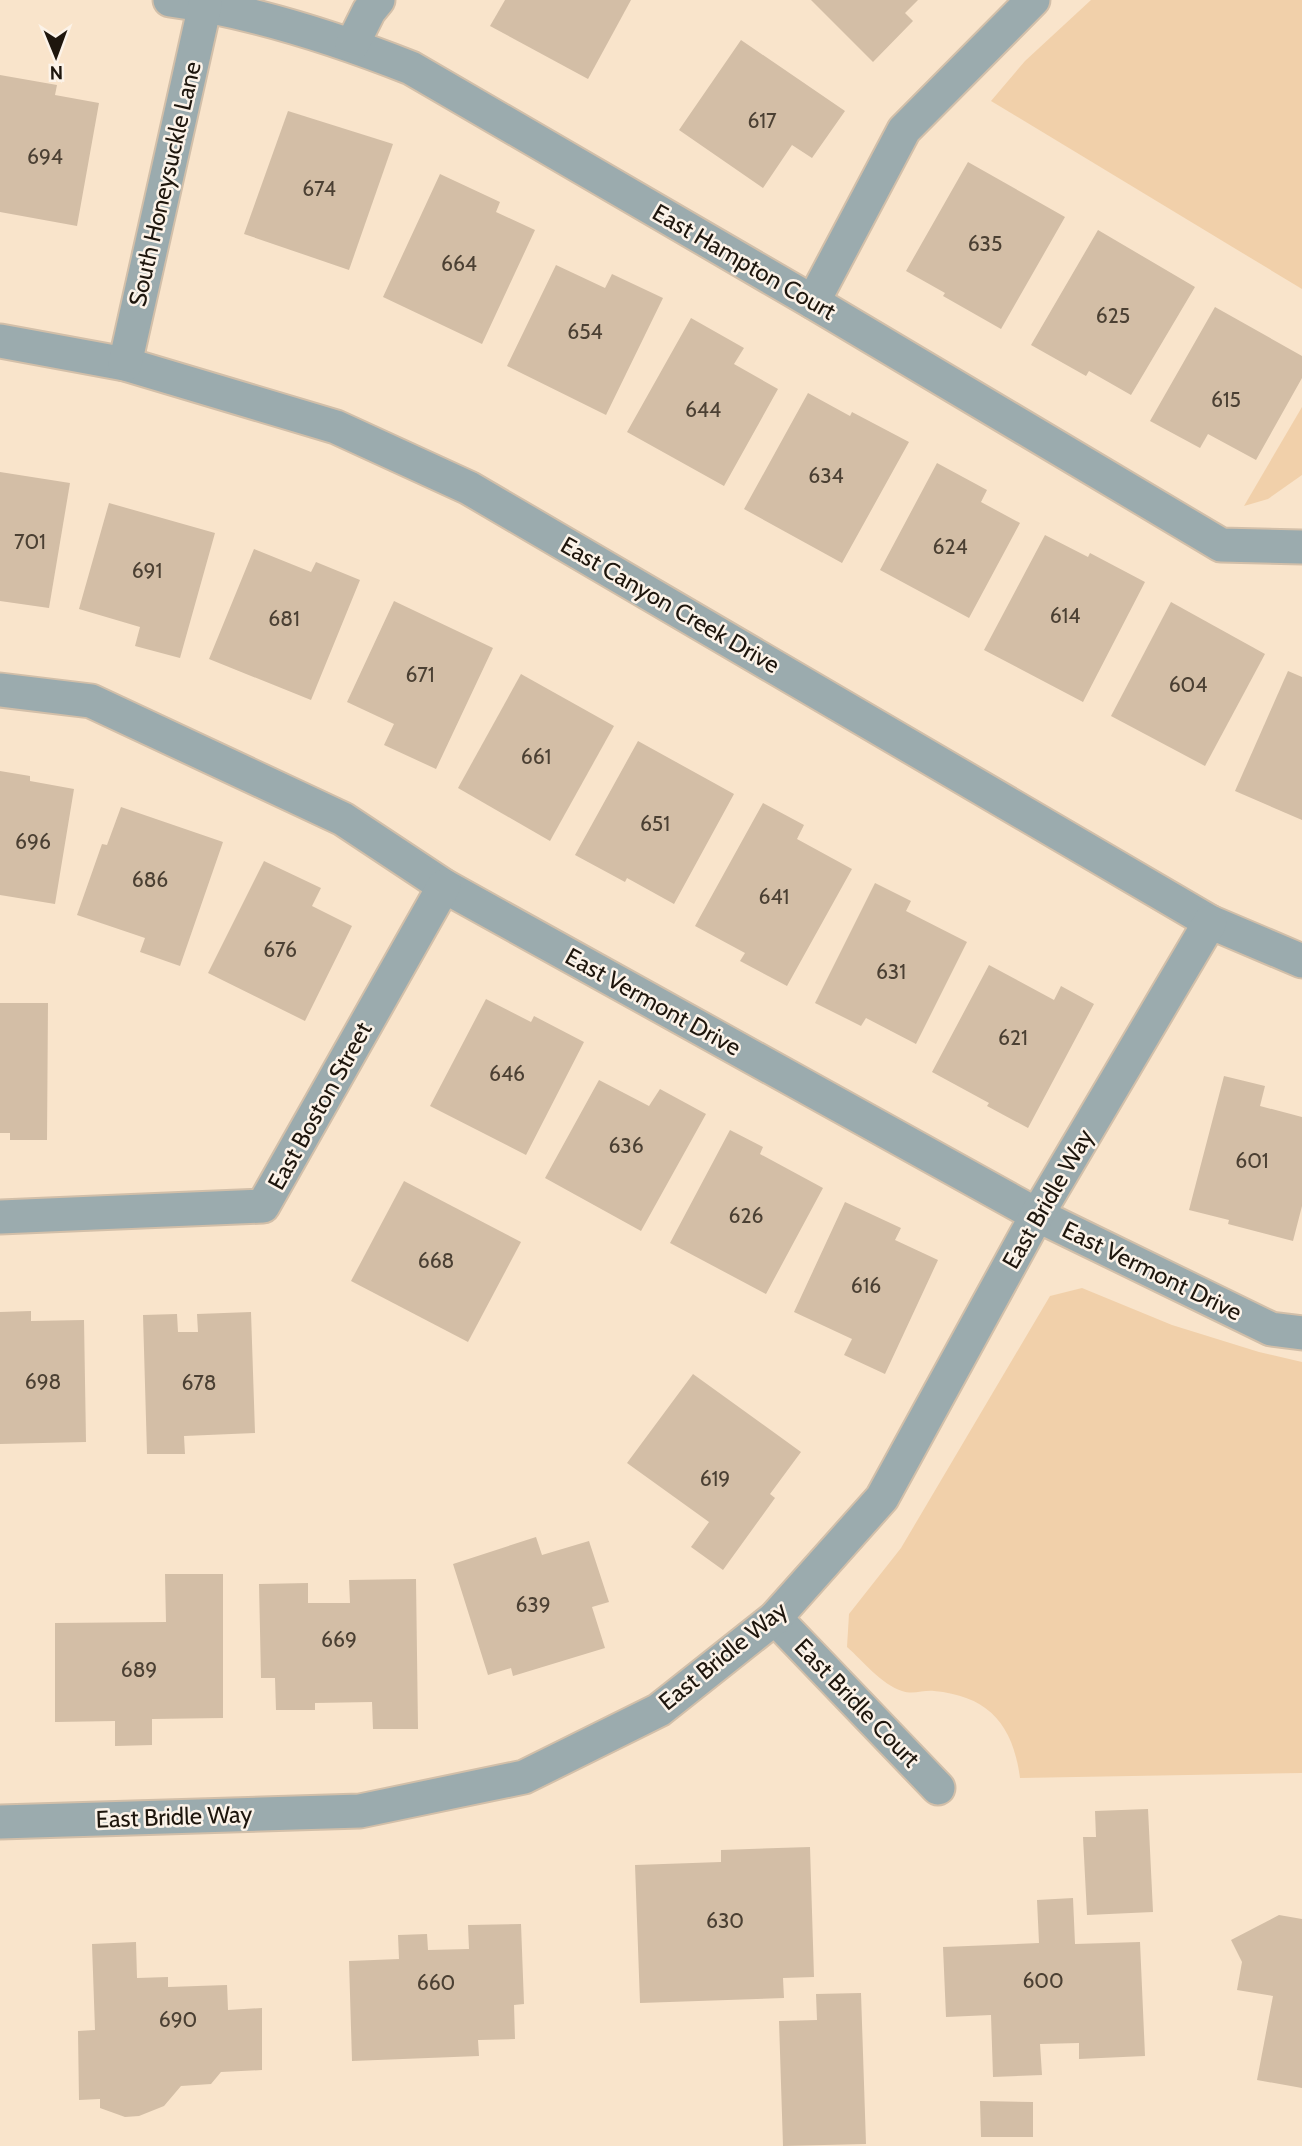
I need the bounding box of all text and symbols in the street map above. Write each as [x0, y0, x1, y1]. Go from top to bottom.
north arrow [21, 21, 91, 91]
street label: South Honeysuckle Lane [122, 59, 207, 309]
text: N [49, 61, 63, 84]
house number: 617 [747, 108, 777, 133]
house number: 694 [27, 144, 63, 169]
house number: 674 [302, 176, 336, 201]
street label: East Hampton Court [648, 197, 841, 326]
house number: 635 [968, 231, 1002, 256]
house number: 664 [441, 251, 477, 276]
house number: 625 [1096, 303, 1130, 328]
house number: 654 [567, 319, 603, 344]
house number: 615 [1211, 387, 1241, 412]
house number: 644 [685, 397, 721, 422]
house number: 634 [808, 463, 844, 488]
house number: 701 [14, 529, 46, 554]
street label: East Canyon Creek Drive [556, 530, 785, 679]
house number: 624 [932, 534, 968, 559]
house number: 691 [132, 558, 162, 583]
house number: 614 [1050, 603, 1080, 628]
house number: 681 [268, 606, 300, 631]
house number: 671 [405, 662, 435, 687]
house number: 604 [1169, 672, 1207, 697]
house number: 661 [521, 744, 551, 769]
house number: 651 [640, 811, 670, 836]
house number: 696 [15, 829, 51, 854]
house number: 686 [132, 867, 168, 892]
house number: 641 [759, 884, 789, 909]
house number: 676 [263, 937, 297, 962]
street label: East Vermont Drive [560, 941, 746, 1062]
house number: 631 [876, 959, 906, 984]
street label: East Boston Street [261, 1017, 378, 1195]
house number: 621 [998, 1025, 1028, 1050]
house number: 646 [489, 1061, 525, 1086]
street label: East Bridle Way [996, 1124, 1099, 1274]
house number: 636 [608, 1133, 644, 1158]
house number: 601 [1235, 1148, 1269, 1173]
house number: 626 [729, 1203, 763, 1228]
street label: East Vermont Drive [1058, 1215, 1247, 1327]
house number: 668 [418, 1248, 454, 1273]
house number: 616 [851, 1273, 881, 1298]
house number: 698 [25, 1369, 61, 1394]
house number: 678 [181, 1370, 217, 1395]
house number: 619 [700, 1466, 730, 1491]
house number: 639 [515, 1592, 551, 1617]
street label: East Bridle Way [653, 1595, 793, 1716]
house number: 669 [321, 1627, 357, 1652]
street label: East Bridle Court [789, 1632, 926, 1773]
house number: 689 [121, 1657, 157, 1682]
street label: East Bridle Way [95, 1799, 253, 1834]
house number: 630 [706, 1908, 744, 1933]
house number: 600 [1022, 1968, 1064, 1993]
house number: 660 [417, 1970, 455, 1995]
house number: 690 [159, 2007, 197, 2032]

